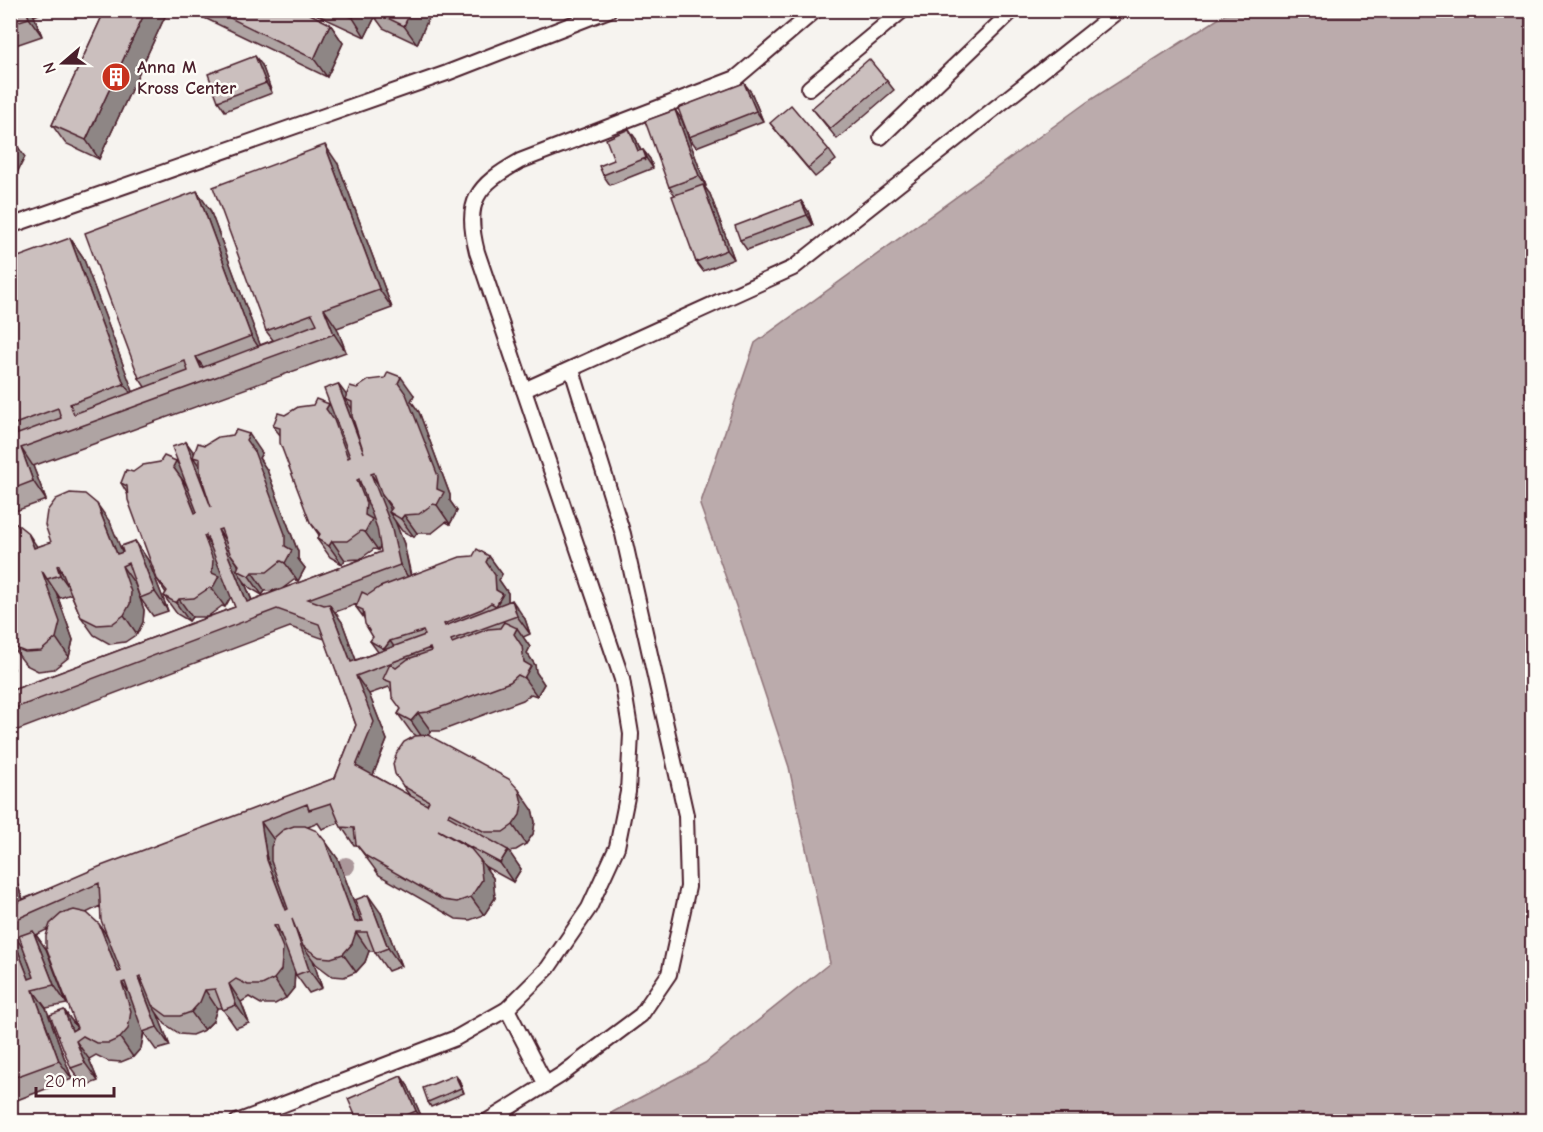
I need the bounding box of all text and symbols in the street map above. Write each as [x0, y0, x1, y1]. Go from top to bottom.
north arrow [33, 33, 93, 93]
place label: Anna M Kross Center [137, 57, 237, 99]
text: N [40, 60, 60, 76]
building icon: Anna M Kross Center [100, 61, 132, 93]
scale bar [36, 1060, 114, 1098]
text: 20 m [45, 1071, 86, 1092]

